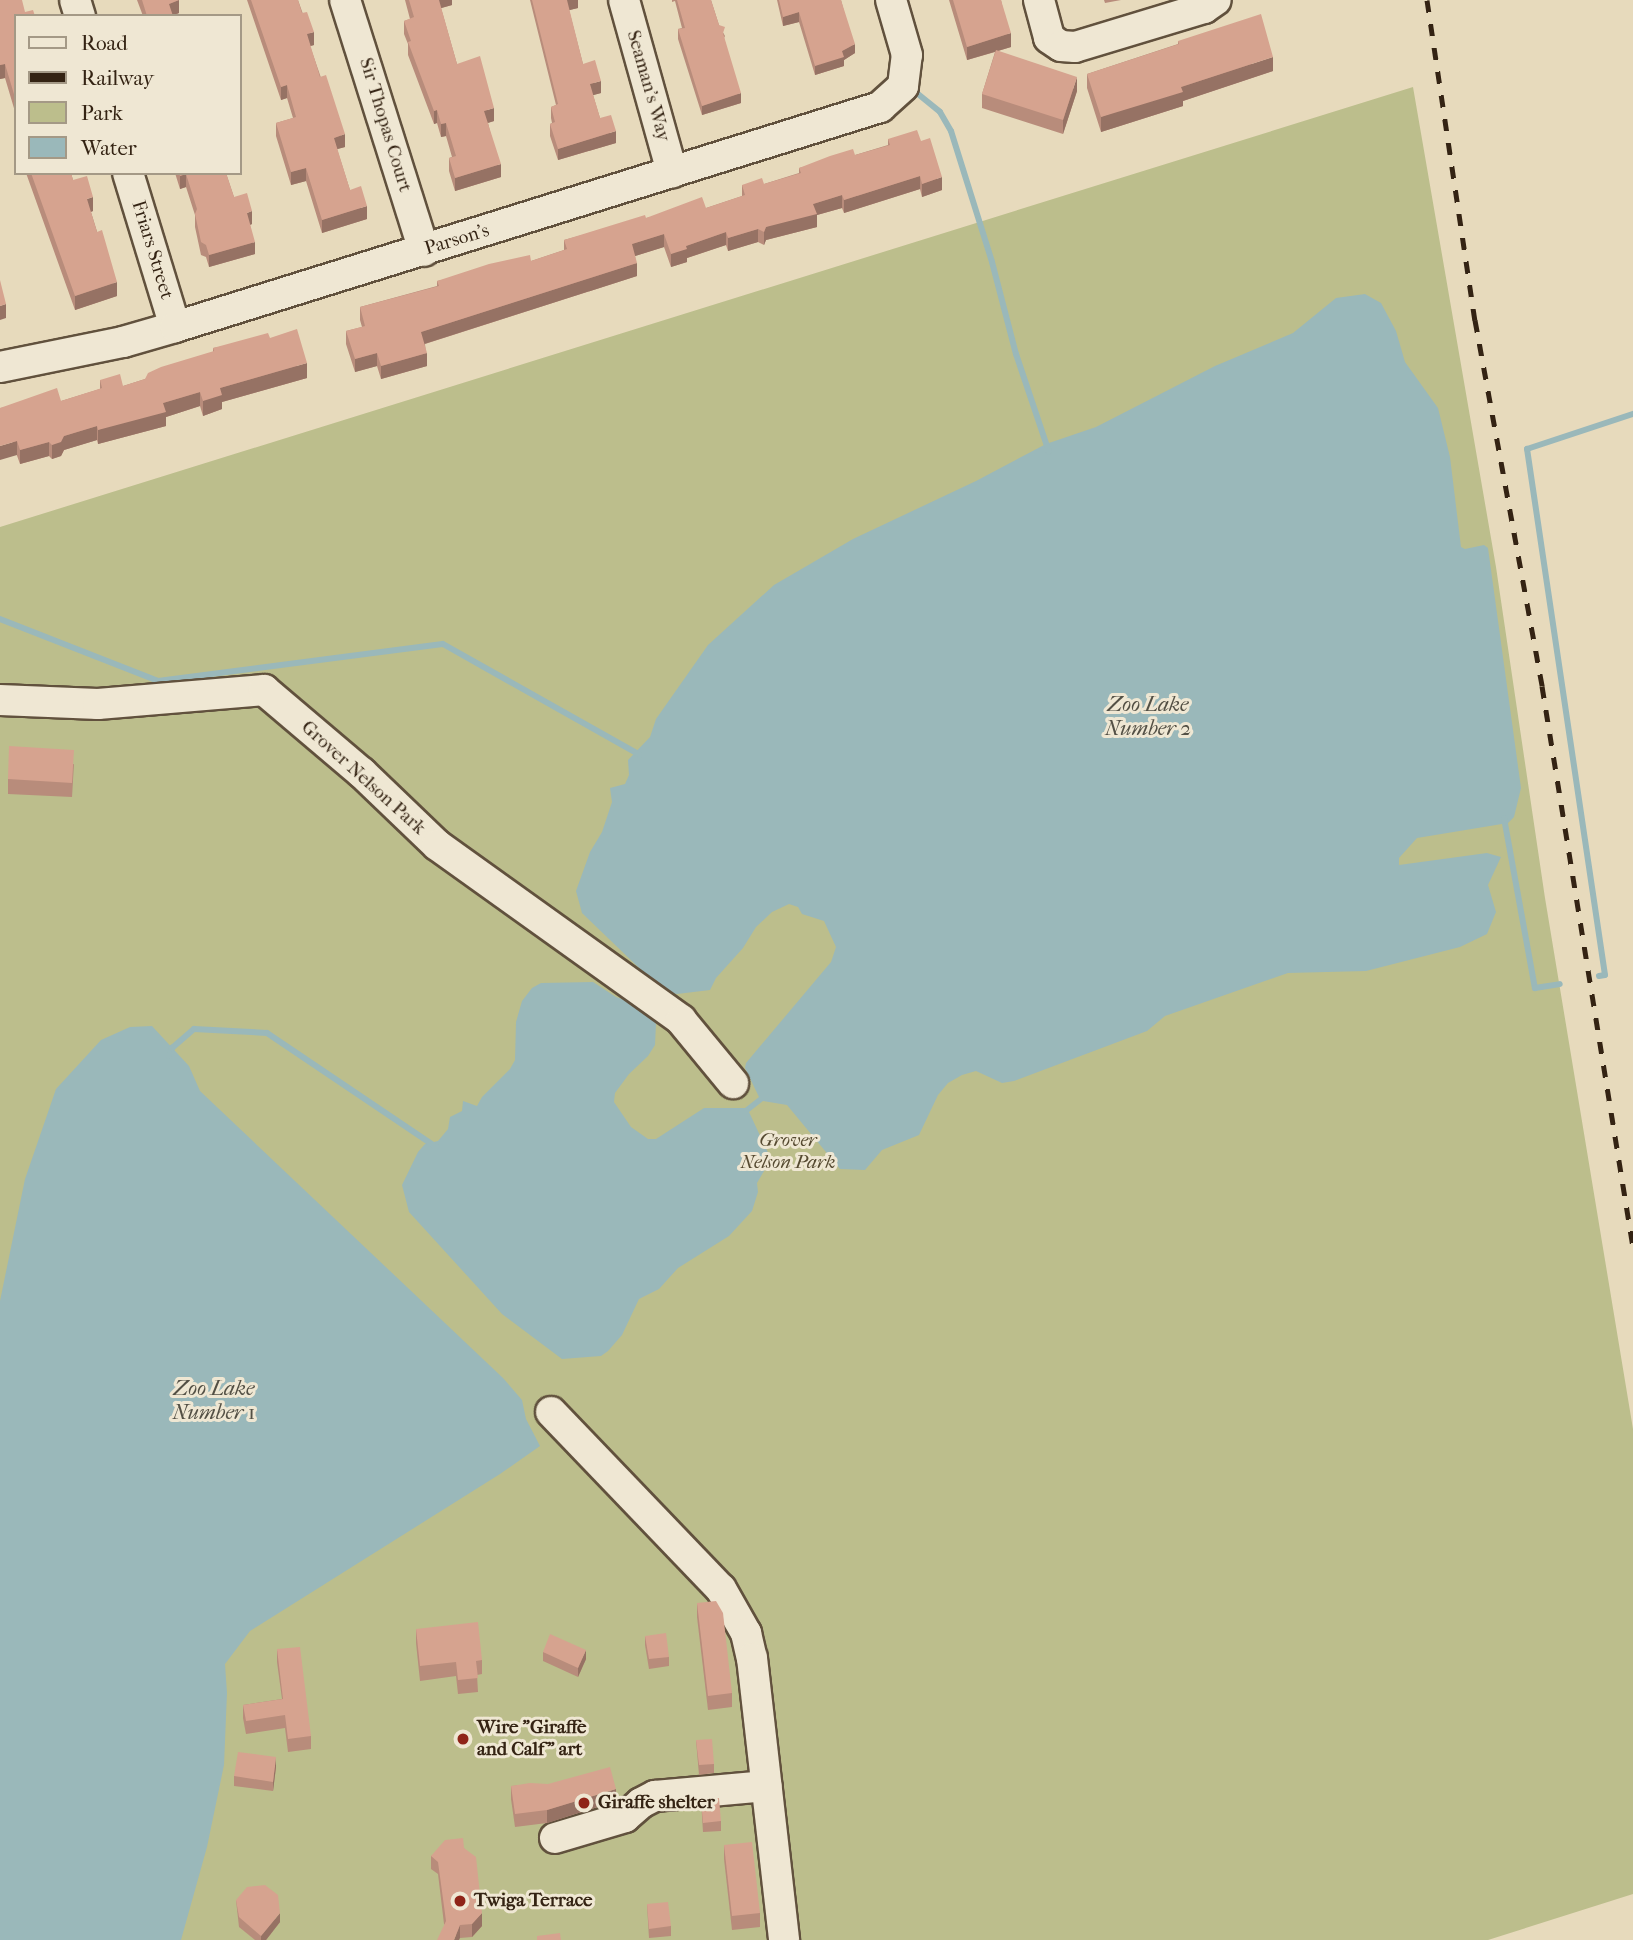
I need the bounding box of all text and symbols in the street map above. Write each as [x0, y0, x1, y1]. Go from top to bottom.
legend [14, 14, 242, 175]
street label: Seaman's Way [621, 28, 675, 144]
text: Road [81, 31, 128, 55]
street label: Sir Thopas Court [354, 55, 416, 195]
text: Railway [81, 66, 154, 90]
text: Park [81, 101, 123, 125]
text: Water [81, 136, 137, 160]
street label: Friars Street [126, 198, 178, 302]
street label: Parson's [422, 219, 492, 261]
water label: Zoo Lake Number 2 [1105, 691, 1191, 741]
street label: Grover Nelson Park [296, 716, 430, 840]
park label: Grover Nelson Park [741, 1130, 835, 1174]
water label: Zoo Lake Number 1 [173, 1375, 255, 1425]
place label: Wire "Giraffe and Calf" art [477, 1717, 587, 1761]
marker: Wire "Giraffe and Calf" art [455, 1731, 471, 1747]
place label: Giraffe shelter [598, 1792, 715, 1814]
marker: Giraffe shelter [576, 1795, 592, 1811]
place label: Twiga Terrace [474, 1890, 592, 1912]
marker: Twiga Terrace [452, 1893, 468, 1909]

